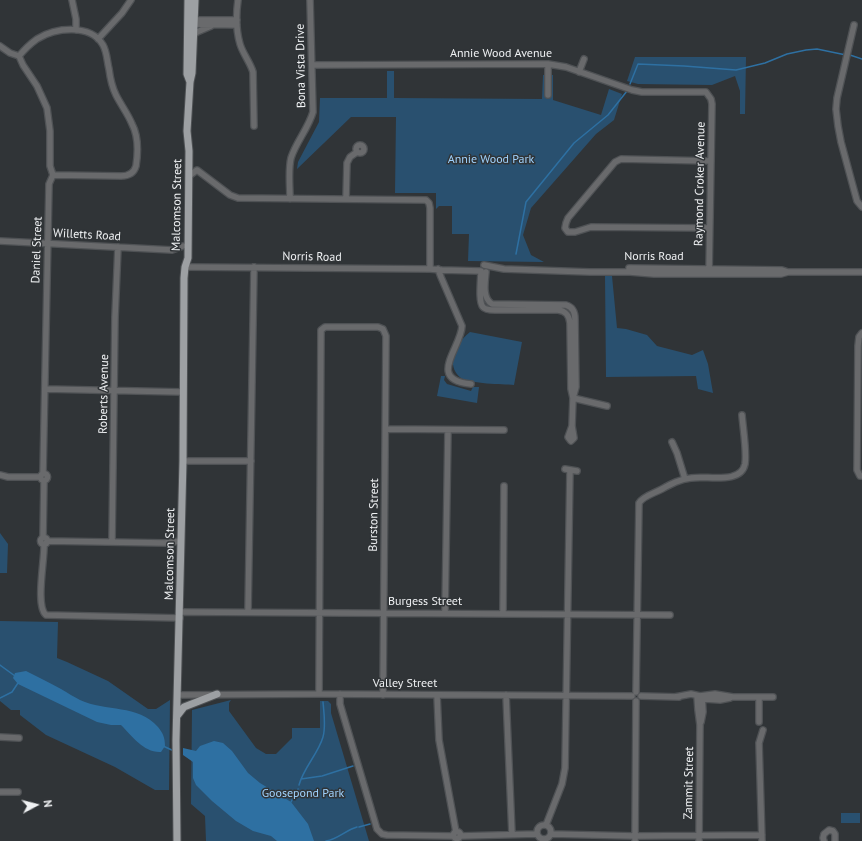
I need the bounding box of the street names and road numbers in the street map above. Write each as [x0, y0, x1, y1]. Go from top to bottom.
street label: Bona Vista Drive [293, 24, 309, 108]
street label: Annie Wood Avenue [450, 47, 552, 61]
street label: Raymond Croker Avenue [692, 122, 708, 246]
street label: Malcomson Street [169, 159, 185, 251]
street label: Daniel Street [29, 216, 45, 284]
street label: Willetts Road [53, 226, 121, 244]
street label: Norris Road [282, 249, 342, 265]
street label: Norris Road [624, 250, 684, 264]
street label: Roberts Avenue [96, 354, 112, 434]
street label: Burston Street [366, 478, 382, 552]
street label: Malcomson Street [162, 508, 178, 600]
street label: Burgess Street [388, 595, 462, 609]
street label: Valley Street [373, 677, 437, 691]
street label: Zammit Street [681, 746, 697, 820]

